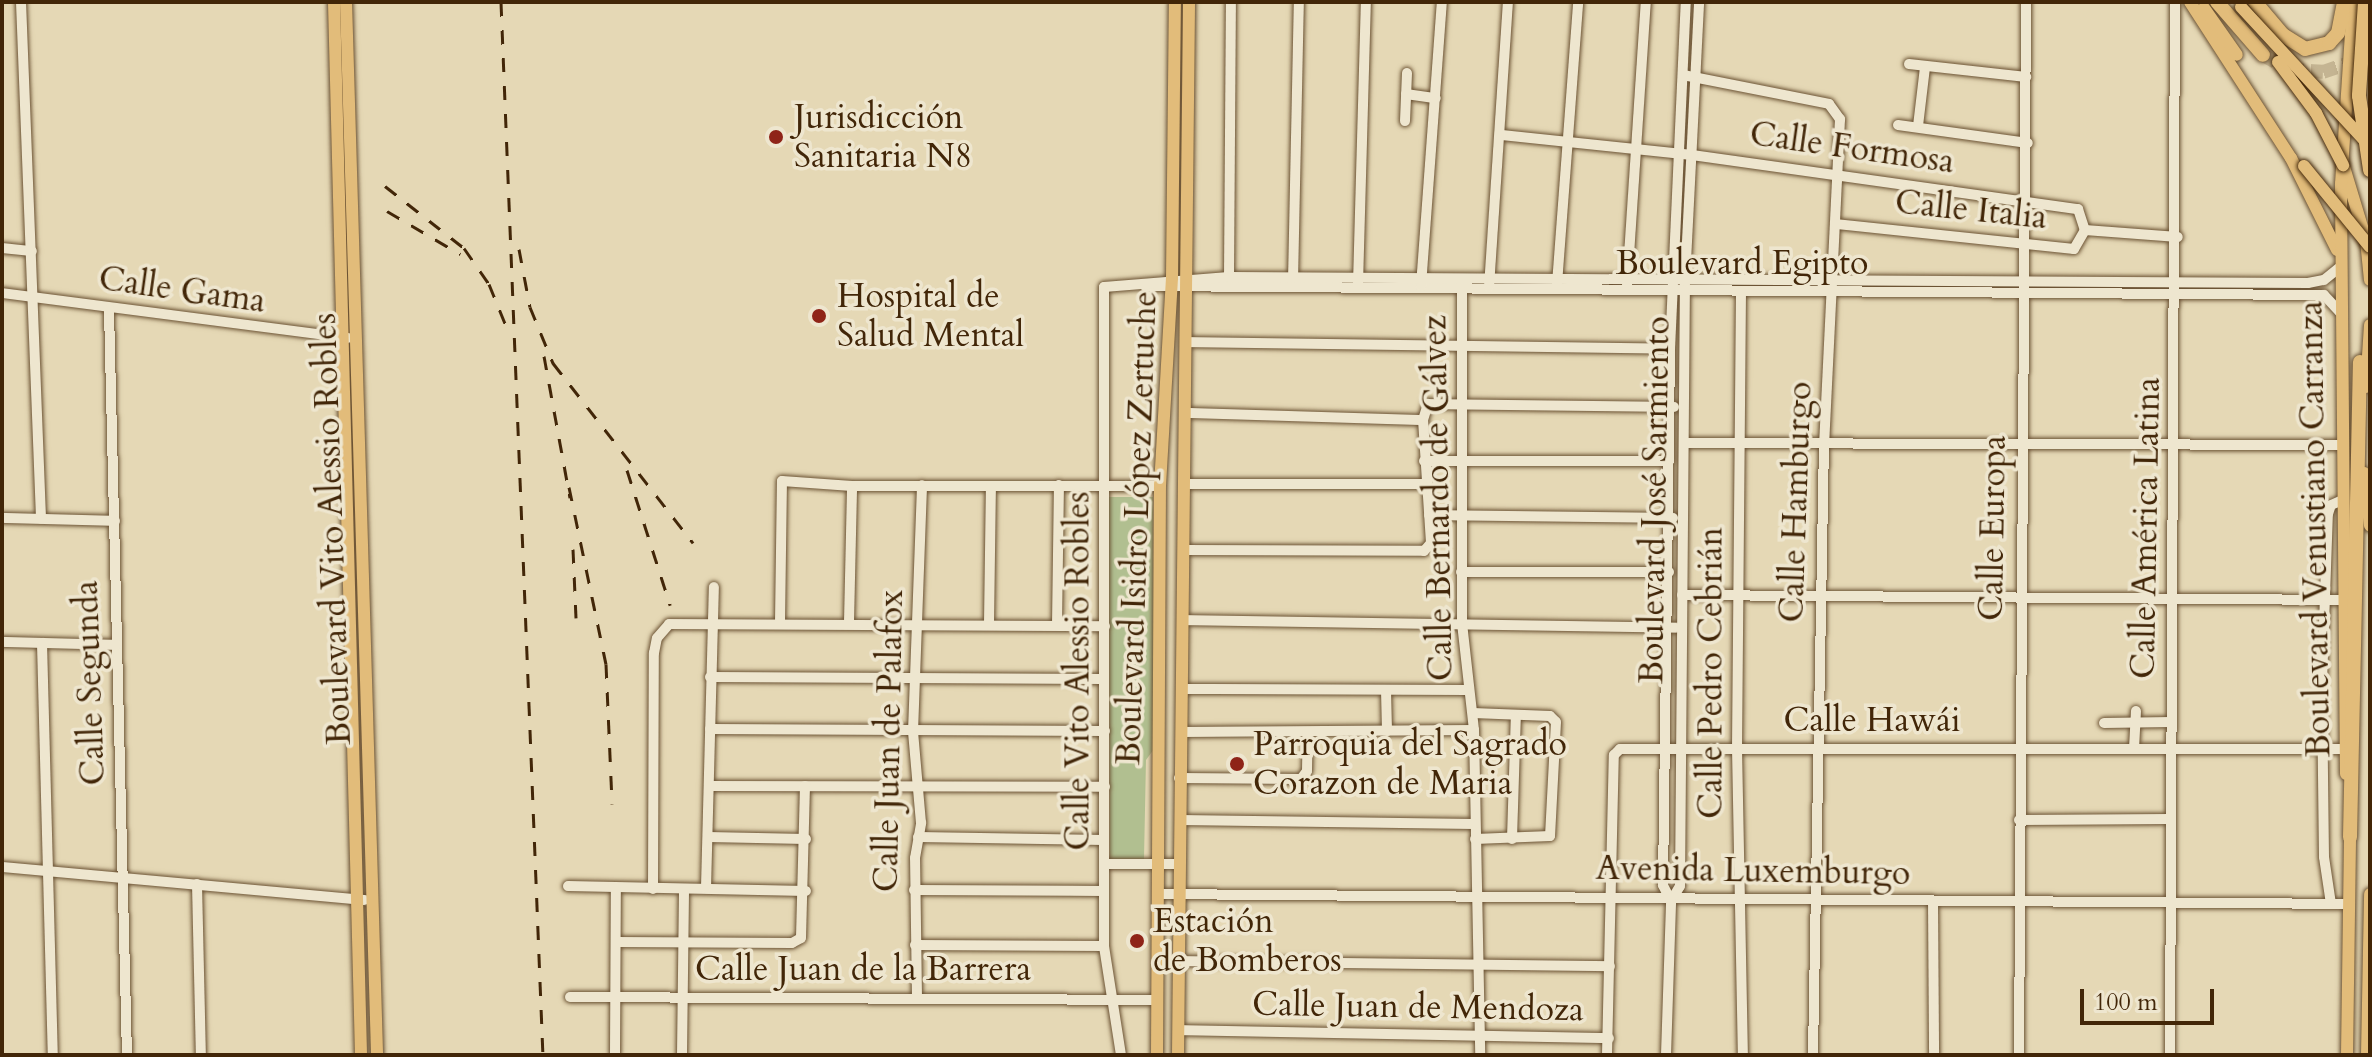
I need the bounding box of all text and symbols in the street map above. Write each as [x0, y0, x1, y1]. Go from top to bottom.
place label: Jurisdicción Sanitaria N8 [794, 97, 972, 176]
street label: Calle Formosa [1747, 113, 1957, 183]
marker: Jurisdicción Sanitaria N8 [765, 126, 787, 148]
street label: Calle Italia [1893, 182, 2049, 238]
street label: Boulevard Egipto [1616, 244, 1868, 284]
street label: Calle Gama [96, 258, 268, 322]
place label: Hospital de Salud Mental [837, 276, 1024, 356]
street label: Boulevard Isidro López Zertuche [1108, 290, 1166, 766]
street label: Boulevard Venustiano Carranza [2291, 300, 2339, 758]
marker: Hospital de Salud Mental [808, 305, 830, 327]
street label: Boulevard Vito Alessio Robles [304, 312, 360, 746]
street label: Calle Bernardo de Gálvez [1414, 315, 1462, 681]
street label: Boulevard José Sarmiento [1631, 316, 1679, 684]
street label: Calle América Latina [2123, 377, 2169, 679]
street label: Calle Hamburgo [1771, 381, 1821, 623]
street label: Calle Europa [1971, 435, 2015, 621]
street label: Calle Vito Alessio Robles [1058, 491, 1098, 851]
street label: Calle Pedro Cebrián [1691, 527, 1731, 819]
street label: Calle Segunda [66, 580, 114, 786]
street label: Calle Juan de Palafox [866, 590, 912, 892]
street label: Calle Hawái [1783, 701, 1961, 741]
place label: Parroquia del Sagrado Corazon de Maria [1253, 724, 1567, 804]
marker: Parroquia del Sagrado Corazon de Maria [1228, 755, 1246, 773]
street label: Avenida Luxemburgo [1595, 848, 1911, 894]
place label: Estación de Bomberos [1153, 901, 1342, 980]
marker: Estación de Bomberos [1128, 932, 1146, 950]
street label: Calle Juan de la Barrera [695, 950, 1031, 990]
scale bar [2084, 973, 2218, 1023]
street label: Calle Juan de Mendoza [1252, 984, 1584, 1030]
text: 100 m [2094, 986, 2158, 1019]

